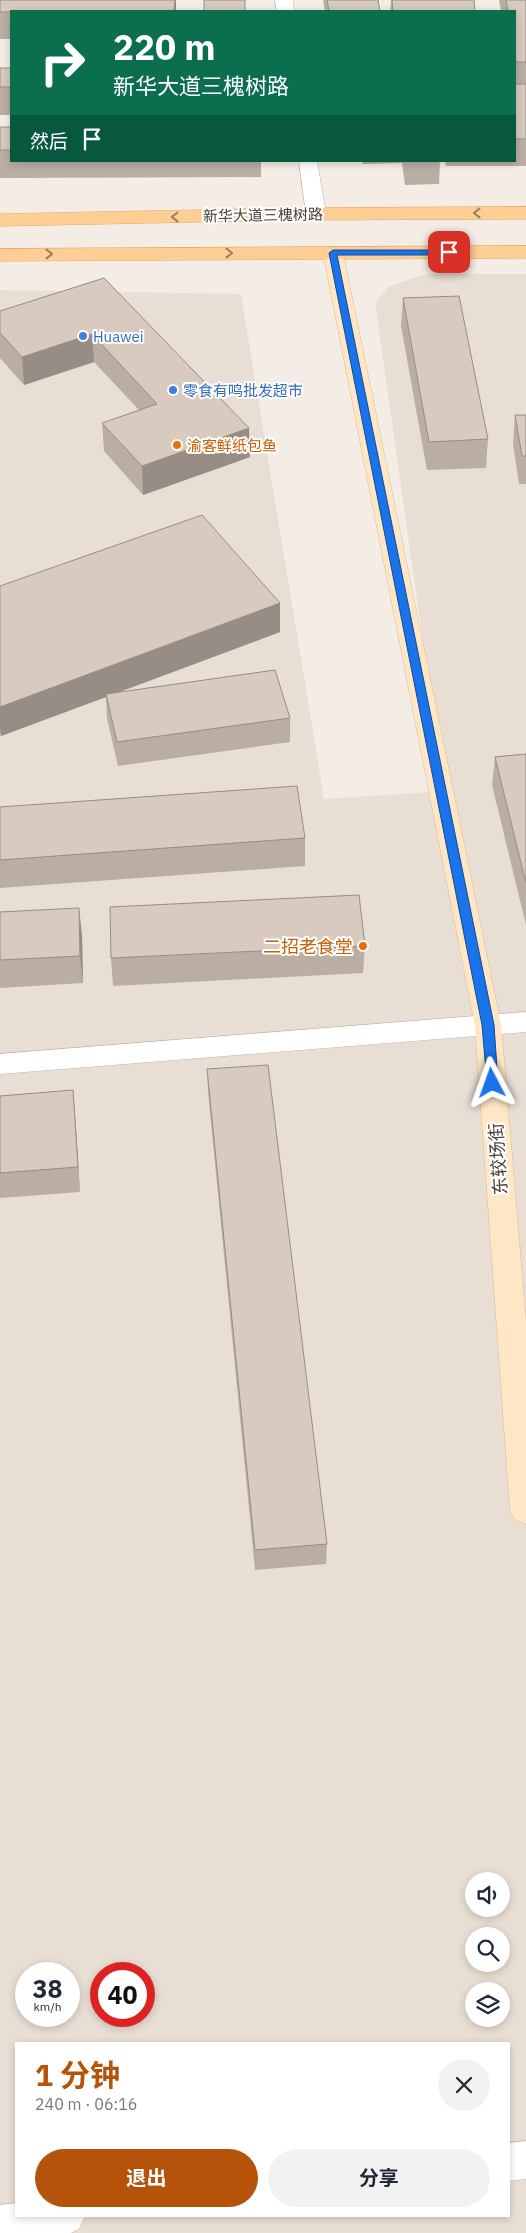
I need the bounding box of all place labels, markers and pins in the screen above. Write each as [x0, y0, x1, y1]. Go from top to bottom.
pin [428, 231, 470, 273]
place label: Huawei [93, 327, 144, 346]
marker: Huawei [77, 330, 89, 342]
place label: 零食有鸣批发超市 [183, 381, 303, 400]
marker: 零食有鸣批发超市 [167, 384, 179, 396]
place label: 渝客鲜纸包鱼 [187, 436, 277, 455]
marker: 渝客鲜纸包鱼 [171, 439, 183, 451]
place label: 二招老食堂 [263, 935, 353, 958]
marker: 二招老食堂 [357, 940, 369, 952]

